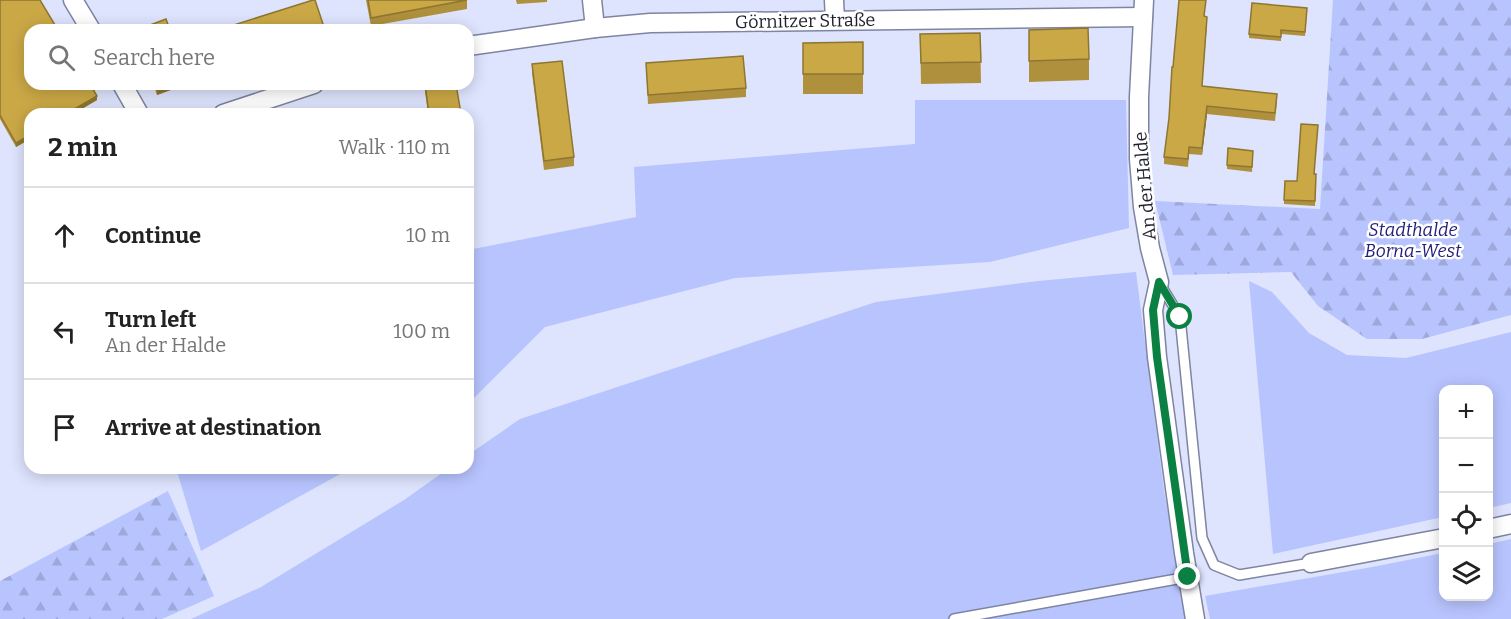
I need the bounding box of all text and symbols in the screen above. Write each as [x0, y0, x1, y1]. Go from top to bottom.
street label: Görnitzer Straße [735, 9, 875, 33]
search box [24, 24, 474, 90]
icon: search [45, 41, 78, 74]
text: Search here [93, 44, 215, 71]
street label: An der Halde [1129, 131, 1161, 241]
text: 2 min [48, 132, 117, 163]
text: Walk · 110 m [339, 135, 450, 159]
icon: ahead [48, 219, 81, 252]
park label: Stadthalde Borna-West [1365, 219, 1462, 262]
text: Continue [105, 222, 201, 249]
text: 10 m [406, 223, 450, 247]
route start [1166, 303, 1192, 329]
text: Turn left [105, 306, 197, 333]
icon: left [48, 315, 81, 348]
text: 100 m [393, 319, 450, 343]
text: An der Halde [105, 333, 226, 357]
map controls [1439, 385, 1493, 601]
button: + [1439, 385, 1493, 439]
icon: arrive [48, 411, 81, 444]
text: Arrive at destination [105, 414, 321, 441]
button: − [1439, 439, 1493, 493]
button: locate [1439, 493, 1493, 547]
button: layers [1439, 547, 1493, 601]
route end [1174, 563, 1200, 589]

